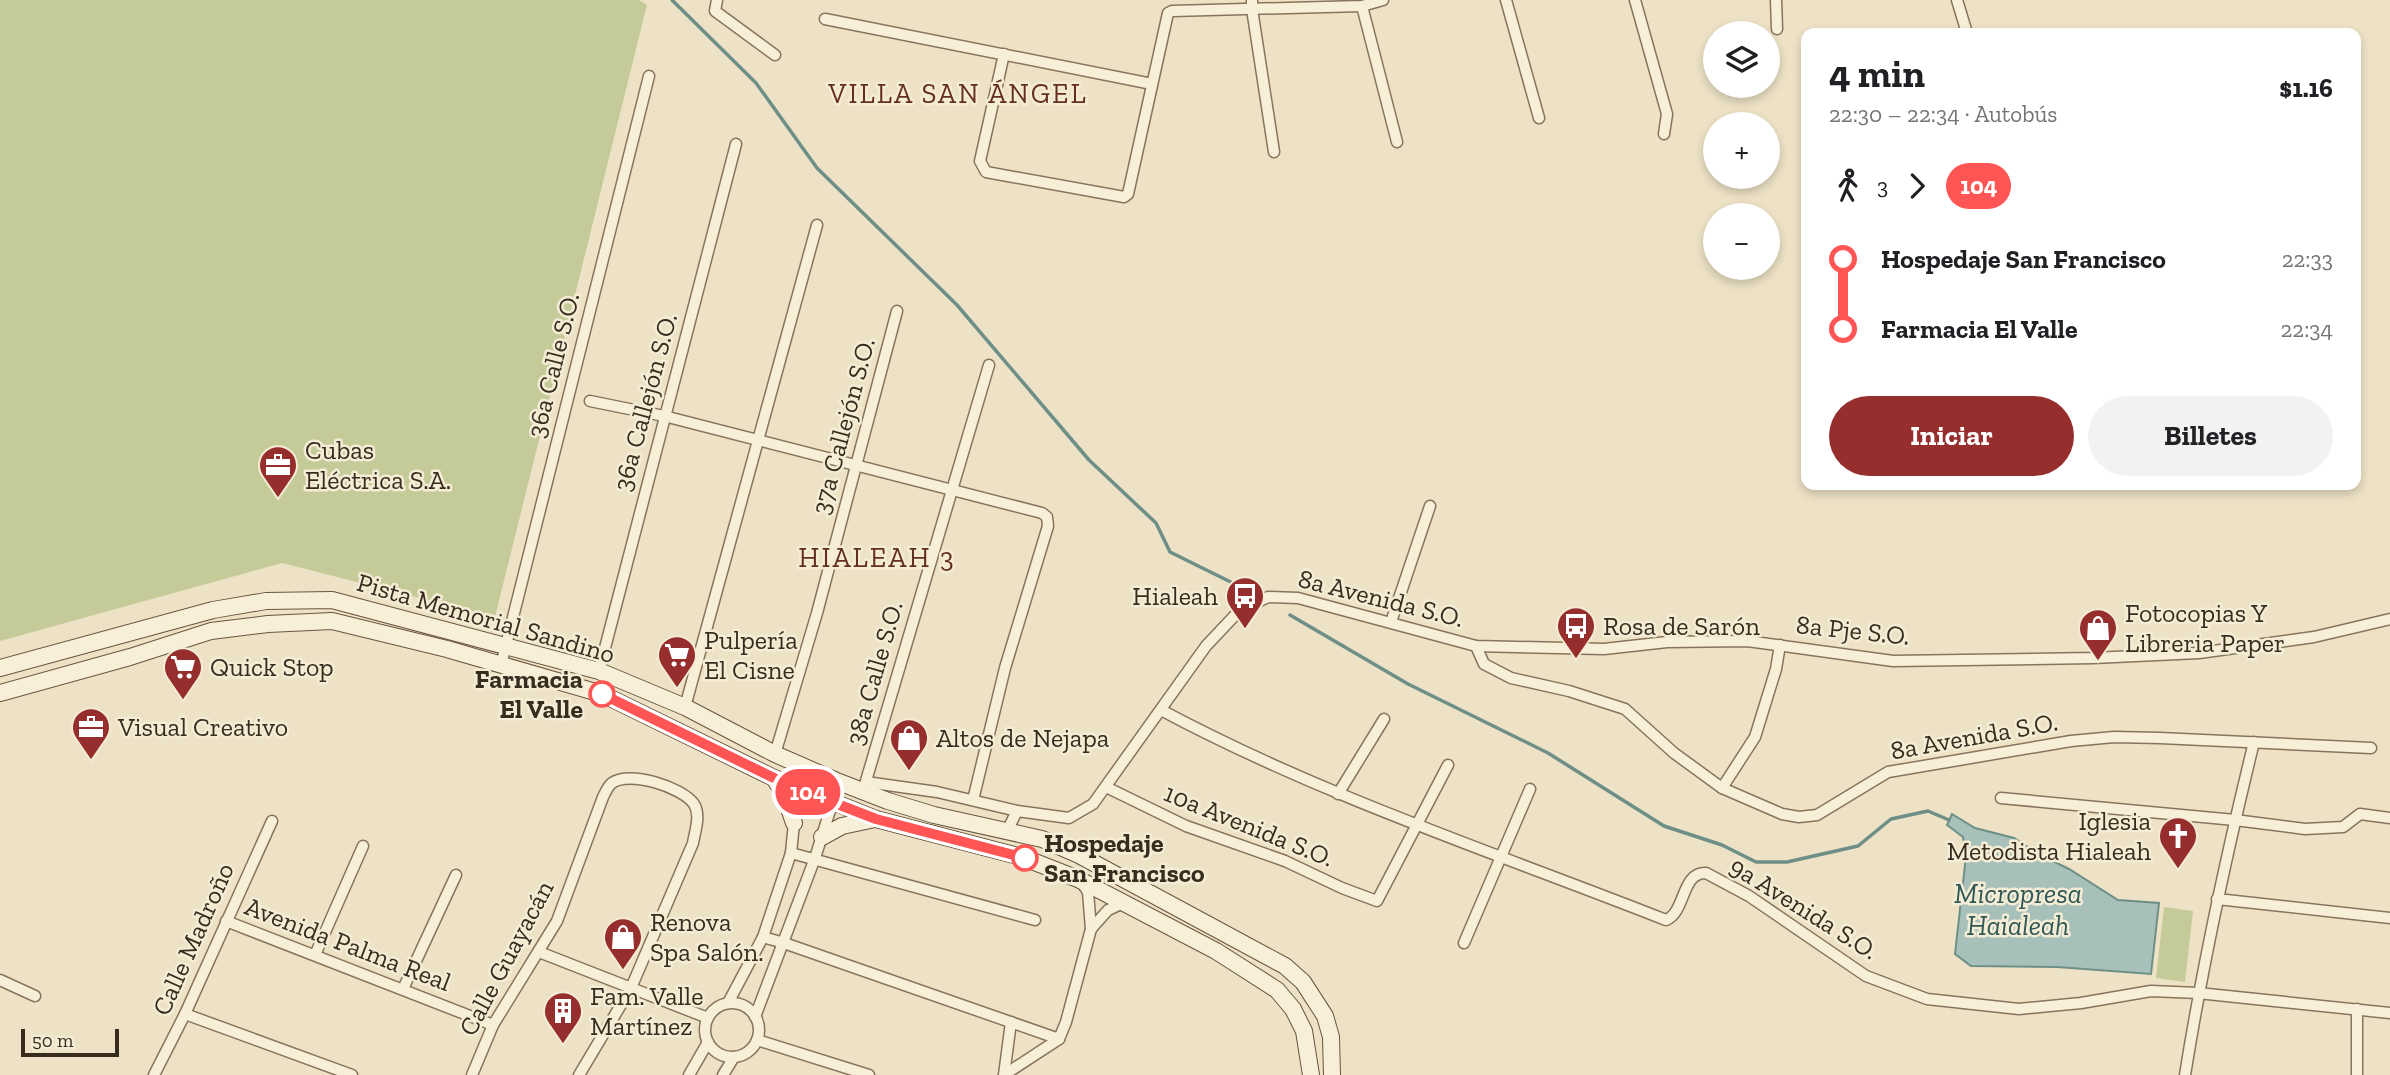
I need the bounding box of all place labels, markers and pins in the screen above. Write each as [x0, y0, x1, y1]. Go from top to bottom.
place label: Cubas Eléctrica S.A. [305, 434, 451, 496]
office icon: Cubas Eléctrica S.A. [257, 444, 299, 499]
bus stop icon: Hialeah [1224, 575, 1266, 630]
place label: Hialeah [1132, 580, 1218, 612]
place label: Fotocopias Y Libreria Paper [2125, 597, 2285, 659]
bus stop icon: Rosa de Sarón [1555, 605, 1597, 660]
shop icon: Fotocopias Y Libreria Paper [2077, 607, 2119, 662]
place label: Rosa de Sarón [1603, 610, 1760, 642]
place label: Pulpería El Cisne [704, 624, 798, 686]
supermarket icon: Pulpería El Cisne [656, 634, 698, 689]
supermarket icon: Quick Stop [162, 646, 204, 701]
place label: Quick Stop [210, 651, 334, 683]
place label: Farmacia El Valle [475, 663, 583, 725]
marker: Farmacia El Valle [589, 681, 615, 707]
office icon: Visual Creativo [70, 706, 112, 761]
place label: Visual Creativo [117, 711, 288, 743]
shop icon: Altos de Nejapa [888, 717, 930, 772]
place label: Altos de Nejapa [936, 722, 1110, 754]
place label: Iglesia Metodista Hialeah [1947, 805, 2151, 867]
church icon: Iglesia Metodista Hialeah [2157, 815, 2199, 870]
place label: Hospedaje San Francisco [1044, 827, 1205, 889]
marker: Hospedaje San Francisco [1012, 845, 1038, 871]
place label: Renova Spa Salón. [650, 906, 764, 968]
shop icon: Renova Spa Salón. [602, 916, 644, 971]
place label: Fam. Valle Martínez [590, 980, 704, 1042]
building icon: Fam. Valle Martínez [542, 990, 584, 1045]

